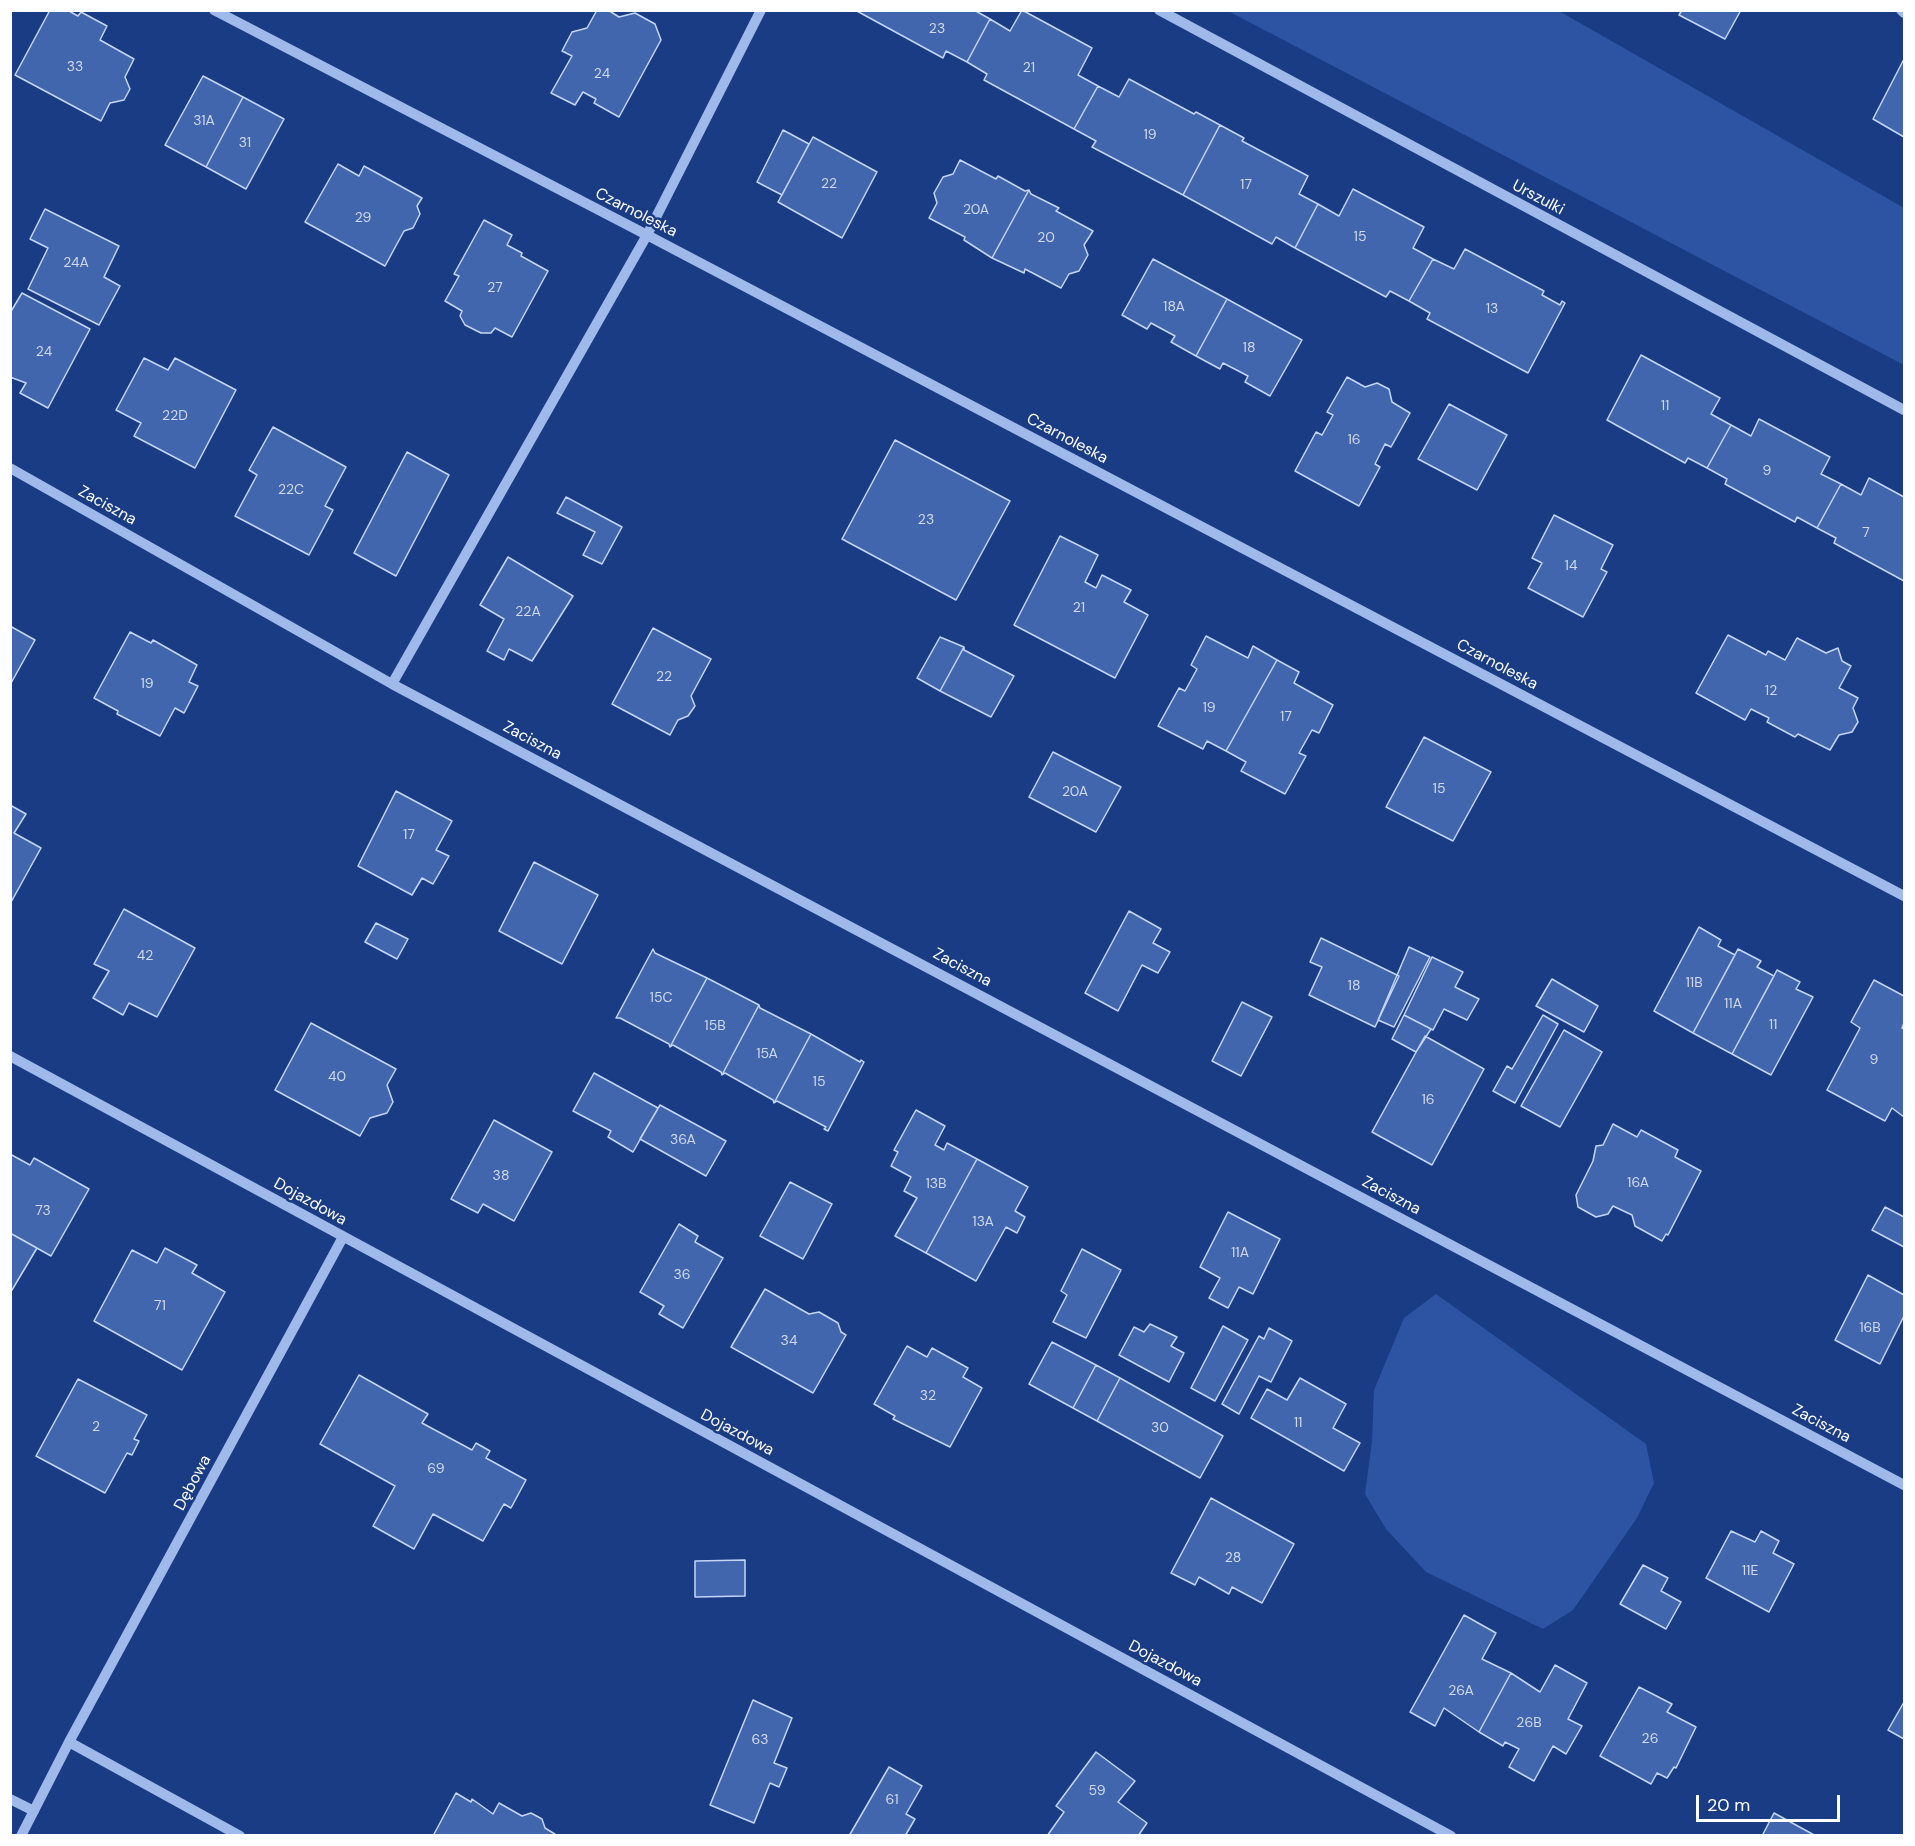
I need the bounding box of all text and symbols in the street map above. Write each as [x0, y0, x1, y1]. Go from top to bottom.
house number: 23 [929, 21, 945, 37]
house number: 33 [67, 59, 83, 75]
house number: 21 [1023, 60, 1035, 76]
house number: 24 [594, 66, 610, 82]
house number: 31A [193, 113, 215, 129]
house number: 19 [1143, 127, 1157, 143]
house number: 31 [239, 135, 251, 151]
house number: 22 [821, 176, 837, 192]
street label: Urszulki [1509, 176, 1567, 220]
house number: 17 [1240, 177, 1252, 193]
street label: Czarnoleska [592, 184, 680, 242]
house number: 20A [963, 202, 989, 218]
house number: 29 [355, 210, 371, 226]
house number: 15 [1354, 229, 1366, 245]
house number: 20 [1037, 230, 1055, 246]
house number: 24A [63, 255, 89, 271]
house number: 27 [487, 280, 503, 296]
house number: 18A [1163, 299, 1185, 315]
house number: 13 [1486, 301, 1498, 317]
house number: 18 [1243, 340, 1255, 356]
house number: 24 [36, 344, 52, 360]
house number: 11 [1661, 398, 1669, 414]
house number: 22D [162, 408, 188, 424]
street label: Czarnoleska [1023, 410, 1111, 468]
house number: 16 [1347, 432, 1361, 448]
house number: 9 [1763, 463, 1771, 479]
street label: Zaciszna [75, 482, 139, 530]
house number: 22C [278, 482, 304, 498]
house number: 23 [918, 512, 934, 528]
house number: 7 [1862, 525, 1870, 541]
house number: 14 [1565, 558, 1577, 574]
house number: 21 [1073, 600, 1085, 616]
house number: 22A [515, 604, 541, 620]
street label: Czarnoleska [1453, 636, 1541, 694]
house number: 22 [656, 669, 672, 685]
house number: 19 [140, 676, 154, 692]
house number: 12 [1765, 683, 1777, 699]
house number: 19 [1202, 700, 1216, 716]
house number: 17 [1280, 709, 1292, 725]
street label: Zaciszna [499, 718, 565, 764]
house number: 15 [1433, 781, 1445, 797]
house number: 20A [1062, 784, 1088, 800]
house number: 17 [403, 827, 415, 843]
street label: Zaciszna [929, 945, 995, 991]
house number: 42 [137, 948, 153, 964]
house number: 11B [1685, 975, 1703, 991]
house number: 18 [1348, 978, 1360, 994]
house number: 15C [650, 990, 672, 1006]
house number: 11A [1724, 996, 1742, 1012]
house number: 11 [1769, 1017, 1777, 1033]
house number: 15B [704, 1018, 726, 1034]
house number: 15A [756, 1046, 778, 1062]
house number: 9 [1870, 1052, 1878, 1068]
house number: 40 [328, 1069, 346, 1085]
house number: 15 [813, 1074, 825, 1090]
house number: 16 [1421, 1092, 1435, 1108]
house number: 36A [670, 1132, 696, 1148]
house number: 38 [493, 1168, 509, 1184]
street label: Zaciszna [1358, 1173, 1424, 1219]
street label: Dojazdowa [270, 1174, 350, 1230]
house number: 16A [1627, 1175, 1649, 1191]
house number: 13B [925, 1176, 947, 1192]
house number: 73 [35, 1203, 51, 1219]
house number: 13A [972, 1214, 994, 1230]
house number: 11A [1231, 1245, 1249, 1261]
house number: 36 [673, 1267, 691, 1283]
house number: 71 [154, 1298, 166, 1314]
house number: 16B [1859, 1320, 1881, 1336]
house number: 34 [781, 1333, 797, 1349]
house number: 32 [920, 1388, 936, 1404]
street label: Zaciszna [1788, 1401, 1854, 1447]
street label: Dojazdowa [697, 1406, 777, 1460]
house number: 11 [1294, 1415, 1302, 1431]
house number: 2 [92, 1419, 100, 1435]
house number: 30 [1151, 1420, 1169, 1436]
street label: Dębowa [170, 1452, 216, 1514]
house number: 69 [427, 1461, 445, 1477]
house number: 28 [1225, 1550, 1241, 1566]
house number: 11E [1742, 1563, 1758, 1579]
street label: Dojazdowa [1125, 1637, 1205, 1691]
house number: 26A [1448, 1683, 1474, 1699]
house number: 26B [1516, 1715, 1542, 1731]
house number: 26 [1642, 1731, 1658, 1747]
house number: 63 [751, 1732, 769, 1748]
house number: 59 [1089, 1783, 1105, 1799]
scale bar [1699, 1783, 1843, 1821]
house number: 61 [885, 1792, 899, 1808]
text: 20 m [1707, 1793, 1750, 1817]

